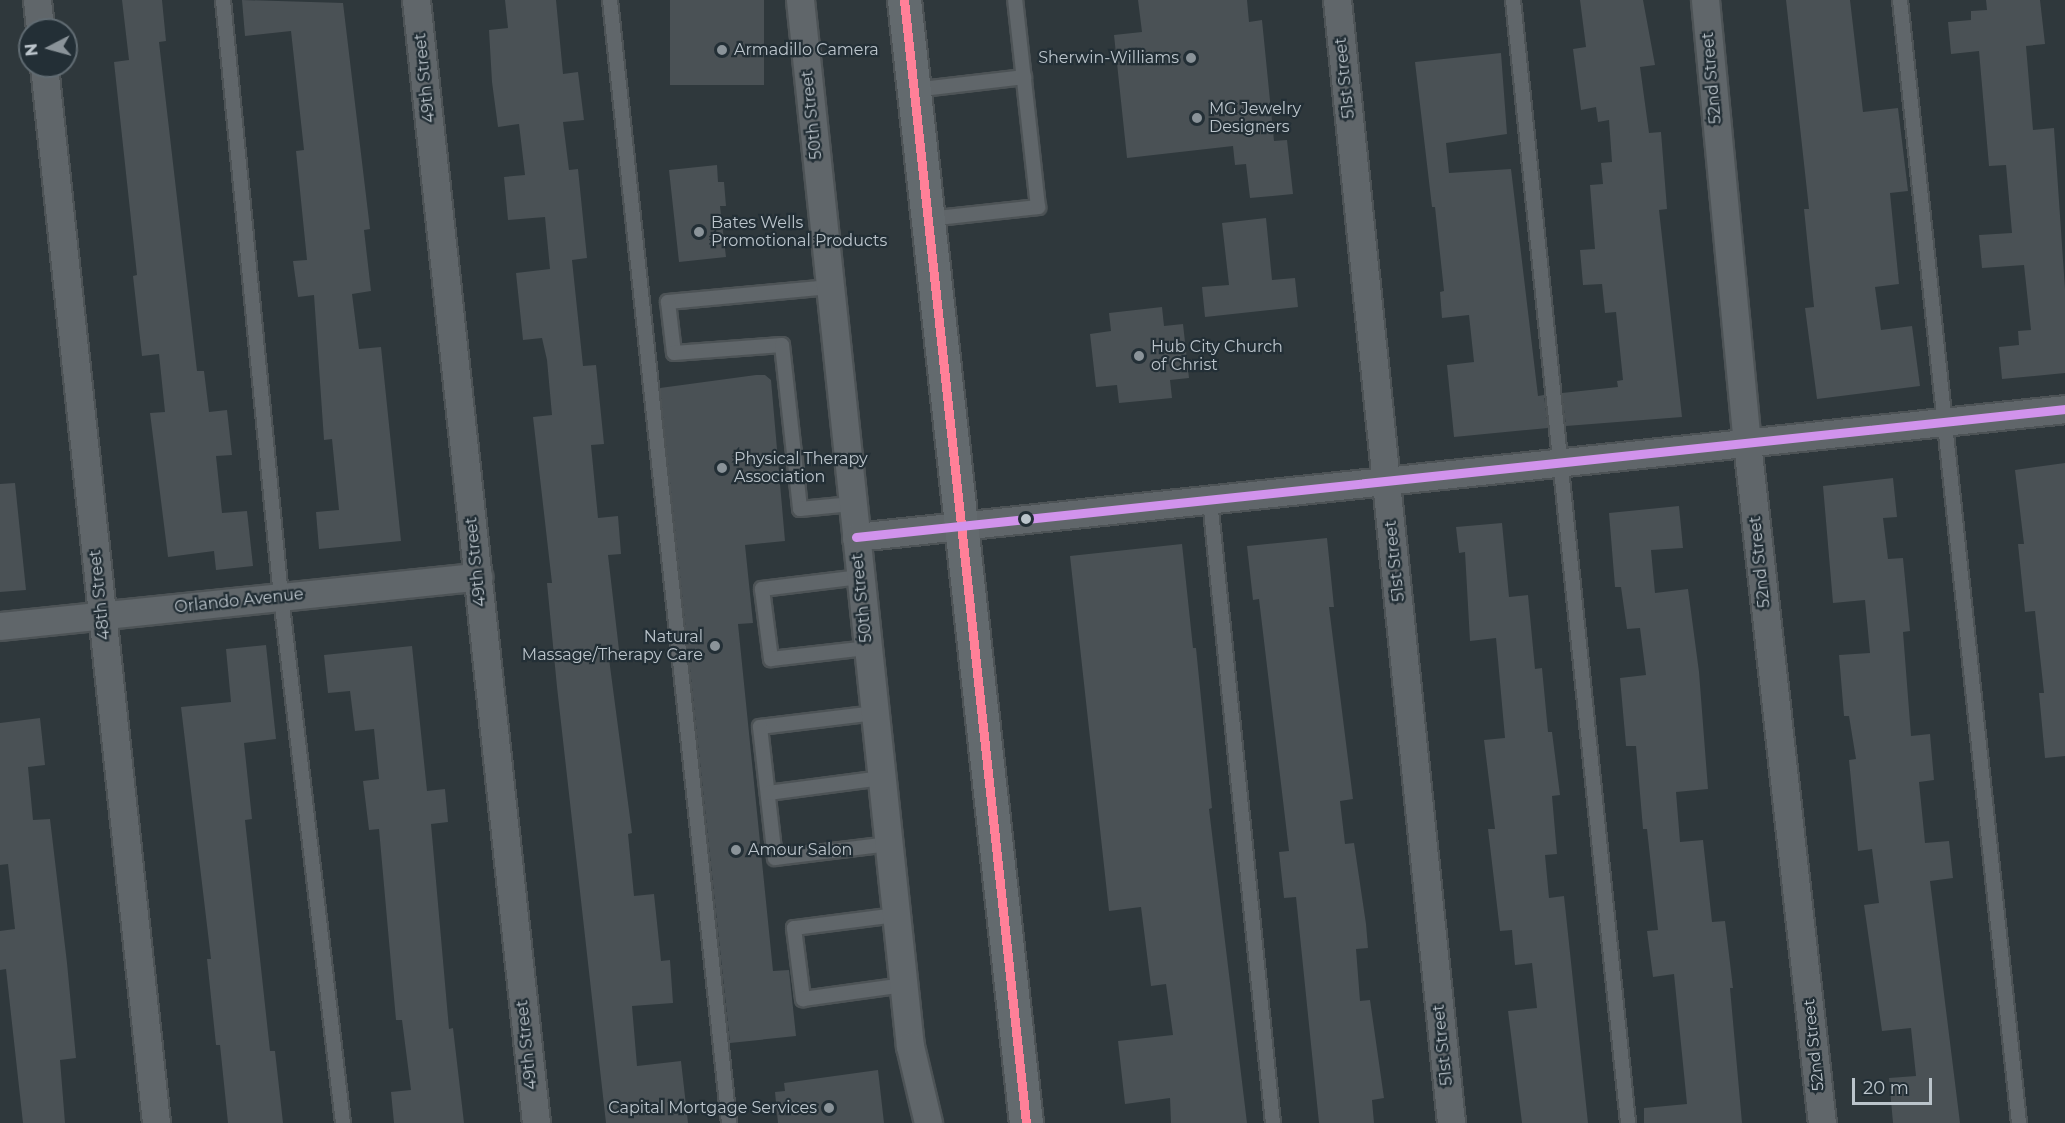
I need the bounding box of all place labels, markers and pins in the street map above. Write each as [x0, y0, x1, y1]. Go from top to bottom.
place label: Armadillo Camera [734, 40, 879, 60]
marker: Armadillo Camera [715, 43, 729, 57]
place label: Sherwin-Williams [1038, 48, 1179, 68]
marker: Sherwin-Williams [1184, 51, 1198, 65]
place label: MG Jewelry Designers [1209, 99, 1301, 137]
marker: MG Jewelry Designers [1190, 111, 1204, 125]
place label: Bates Wells Promotional Products [711, 213, 887, 251]
marker: Bates Wells Promotional Products [692, 225, 706, 239]
place label: Hub City Church of Christ [1151, 337, 1283, 375]
marker: Hub City Church of Christ [1132, 349, 1146, 363]
place label: Physical Therapy Association [734, 449, 868, 487]
marker: Physical Therapy Association [715, 461, 729, 475]
unlabelled marker [1020, 513, 1032, 525]
place label: Natural Massage/Therapy Care [522, 627, 703, 665]
marker: Natural Massage/Therapy Care [708, 639, 722, 653]
place label: Amour Salon [748, 840, 852, 860]
marker: Amour Salon [729, 843, 743, 857]
place label: Capital Mortgage Services [608, 1098, 817, 1118]
marker: Capital Mortgage Services [822, 1101, 836, 1115]

